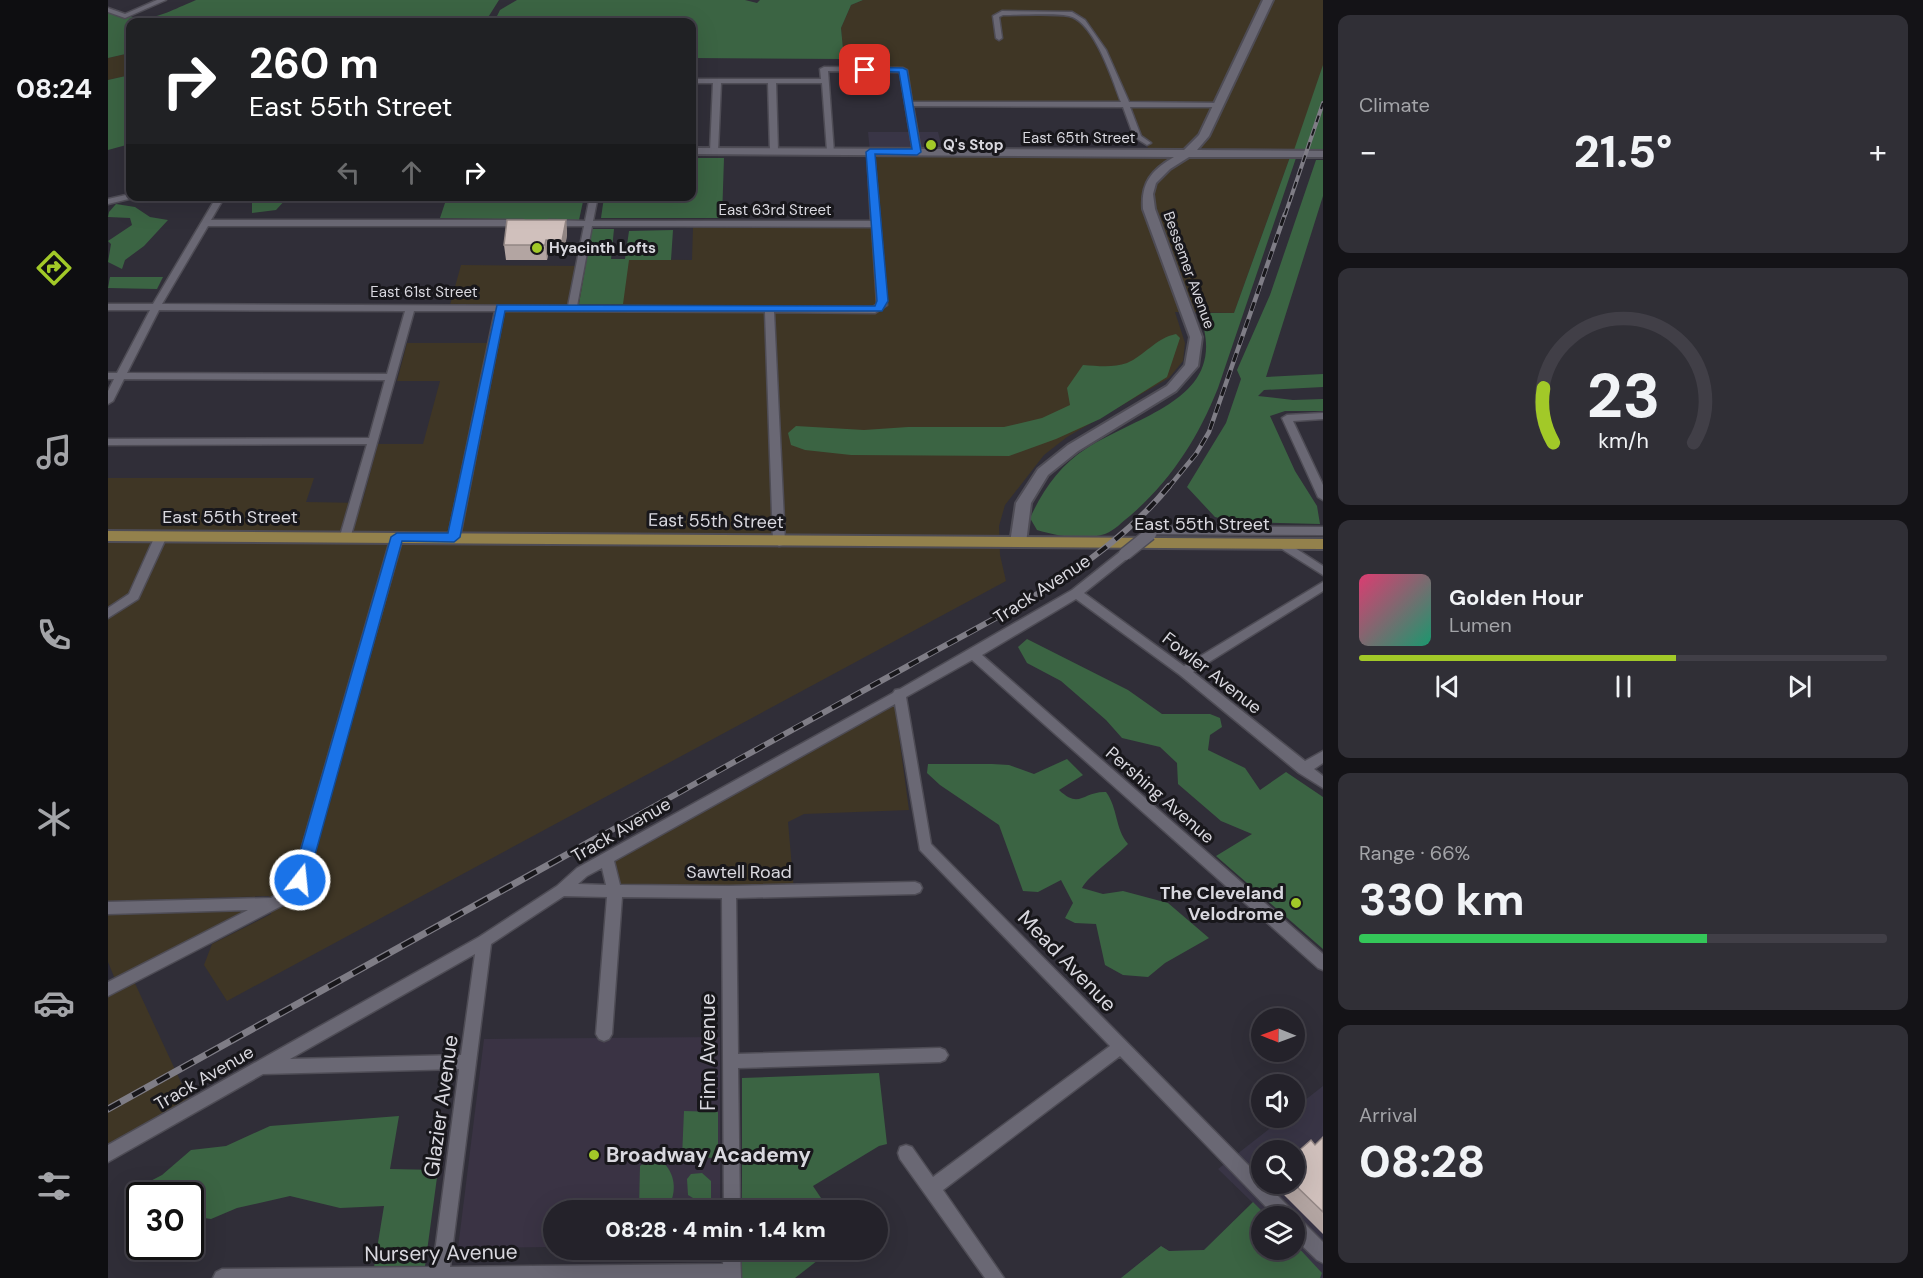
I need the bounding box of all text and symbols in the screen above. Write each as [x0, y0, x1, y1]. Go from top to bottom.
text: 260 m [249, 36, 379, 91]
icon: right [150, 42, 228, 120]
pin [839, 44, 890, 95]
icon: arrive [848, 53, 881, 86]
text: 08:24 [16, 71, 92, 106]
text: East 55th Street [249, 89, 452, 124]
text: Climate [1359, 92, 1430, 118]
text: 21.5° [1574, 122, 1672, 181]
street label: East 65th Street [1023, 128, 1136, 148]
text: − [1359, 130, 1377, 173]
text: + [1869, 130, 1887, 173]
place label: Q's Stop [943, 135, 1004, 155]
marker: Q's Stop [924, 138, 938, 152]
icon: left [332, 156, 365, 189]
icon: ahead [395, 156, 428, 189]
icon: right [458, 156, 491, 189]
street label: East 63rd Street [718, 200, 832, 220]
street label: Bessemer Avenue [1158, 209, 1220, 331]
place label: Hyacinth Lofts [549, 238, 656, 258]
marker: Hyacinth Lofts [530, 241, 544, 255]
icon: directions [33, 247, 75, 289]
street label: East 61st Street [370, 282, 478, 302]
text: 23 [1586, 356, 1660, 437]
text: km/h [1598, 428, 1648, 456]
icon: music [33, 431, 75, 473]
street label: East 55th Street [162, 505, 298, 529]
street label: East 55th Street [648, 508, 784, 534]
street label: East 55th Street [1134, 512, 1270, 536]
street label: Track Avenue [989, 549, 1095, 629]
text: Golden Hour [1449, 583, 1584, 612]
text: Lumen [1449, 612, 1512, 638]
icon: phone [33, 614, 75, 656]
street label: Fowler Avenue [1157, 627, 1267, 719]
icon: previous [1431, 670, 1464, 703]
icon: pause [1607, 670, 1640, 703]
icon: next [1783, 670, 1816, 703]
street label: Pershing Avenue [1100, 741, 1220, 849]
street label: Track Avenue [567, 792, 675, 868]
icon: climate [33, 798, 75, 840]
text: Range · 66% [1359, 840, 1470, 866]
position arrow [268, 848, 332, 912]
street label: Sawtell Road [686, 860, 792, 884]
text: 330 km [1359, 870, 1525, 929]
place label: The Cleveland Velodrome [1160, 881, 1284, 926]
marker: The Cleveland Velodrome [1289, 896, 1303, 910]
street label: Mead Avenue [1011, 904, 1123, 1018]
icon: car [33, 982, 75, 1024]
street label: Finn Avenue [694, 993, 722, 1111]
north arrow [1251, 1008, 1305, 1062]
map controls [1251, 1008, 1305, 1260]
street label: Glazier Avenue [417, 1033, 465, 1179]
street label: Track Avenue [150, 1040, 258, 1116]
button: sound [1251, 1074, 1305, 1128]
text: Arrival [1359, 1102, 1417, 1128]
text: 08:28 [1359, 1132, 1485, 1191]
button: search [1251, 1140, 1305, 1194]
place label: Broadway Academy [606, 1141, 811, 1169]
marker: Broadway Academy [587, 1148, 601, 1162]
icon: filters [33, 1165, 75, 1207]
speed limit sign: 30 [126, 1182, 204, 1260]
button: layers [1251, 1206, 1305, 1260]
text: 08:28 · 4 min · 1.4 km [605, 1215, 826, 1244]
street label: Nursery Avenue [364, 1238, 518, 1268]

